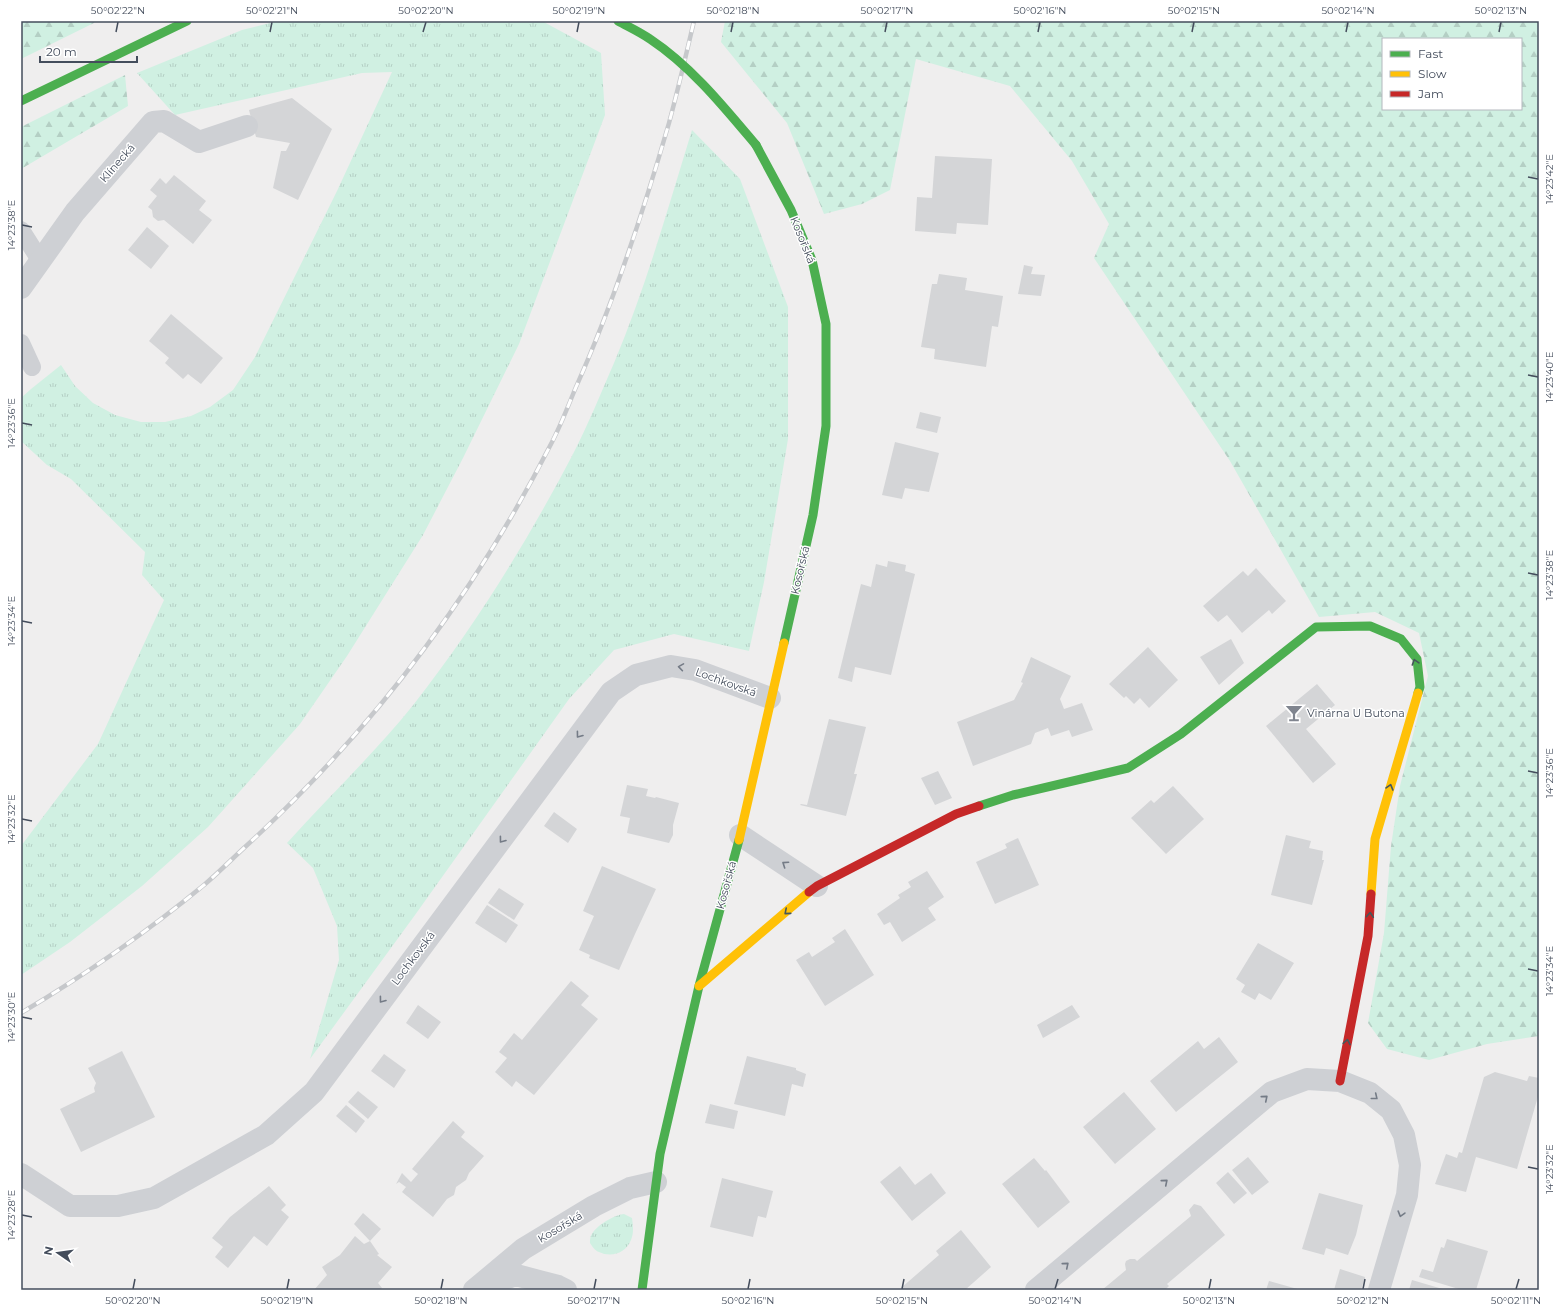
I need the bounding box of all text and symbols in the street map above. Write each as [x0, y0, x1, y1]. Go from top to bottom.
text: 50°02'22"N [91, 4, 145, 17]
text: 50°02'21"N [246, 4, 298, 17]
text: 50°02'20"N [398, 4, 454, 17]
text: 50°02'19"N [553, 4, 605, 17]
text: 50°02'18"N [706, 4, 760, 17]
text: 50°02'17"N [861, 4, 913, 17]
text: 50°02'16"N [1014, 4, 1066, 17]
text: 50°02'15"N [1168, 4, 1220, 17]
text: 50°02'14"N [1321, 4, 1375, 17]
text: 50°02'13"N [1475, 4, 1527, 17]
scale bar [40, 38, 137, 64]
legend [1382, 38, 1522, 110]
text: 20 m [46, 44, 77, 59]
text: Fast [1418, 46, 1443, 61]
text: Slow [1418, 66, 1447, 81]
text: Jam [1417, 86, 1444, 101]
street label: Klínecká [96, 141, 138, 185]
text: 14°23'42"E [1543, 154, 1556, 204]
text: 14°23'38"E [5, 200, 18, 250]
street label: Kosořská [787, 214, 819, 266]
text: 14°23'40"E [1543, 351, 1556, 402]
text: 14°23'36"E [5, 398, 18, 448]
street label: Kosořská [788, 544, 812, 596]
text: 14°23'38"E [1543, 550, 1556, 600]
text: 14°23'34"E [5, 596, 18, 646]
one-way arrow [1412, 658, 1420, 665]
one-way arrow [678, 663, 684, 672]
street label: Lochkovská [693, 664, 759, 700]
bar icon: Vinárna U Butona [1284, 703, 1304, 723]
place label: Vinárna U Butona [1307, 706, 1405, 720]
one-way arrow [577, 731, 584, 738]
text: 14°23'36"E [1543, 748, 1556, 798]
one-way arrow [1385, 783, 1394, 790]
text: 14°23'32"E [5, 794, 18, 844]
one-way arrow [499, 835, 506, 842]
street label: Kosořská [713, 859, 739, 911]
one-way arrow [782, 862, 789, 869]
one-way arrow [785, 907, 792, 914]
one-way arrow [1365, 911, 1374, 918]
street label: Lochkovská [388, 928, 438, 988]
text: 14°23'34"E [1543, 946, 1556, 996]
text: 14°23'30"E [5, 991, 18, 1042]
one-way arrow [380, 996, 387, 1003]
one-way arrow [1343, 1039, 1351, 1046]
one-way arrow [1370, 1092, 1377, 1099]
one-way arrow [1260, 1096, 1268, 1103]
text: 14°23'32"E [1543, 1144, 1556, 1194]
one-way arrow [1161, 1179, 1168, 1186]
text: 14°23'28"E [5, 1189, 18, 1240]
street label: Kosořská [535, 1208, 585, 1246]
one-way arrow [1397, 1211, 1406, 1218]
north arrow [38, 1233, 78, 1273]
text: N [40, 1245, 56, 1257]
one-way arrow [1061, 1262, 1068, 1269]
text: 50°02'20"N [105, 1294, 161, 1307]
text: 50°02'19"N [261, 1294, 313, 1307]
text: 50°02'18"N [414, 1294, 468, 1307]
text: 50°02'17"N [568, 1294, 620, 1307]
text: 50°02'16"N [722, 1294, 774, 1307]
text: 50°02'15"N [876, 1294, 928, 1307]
text: 50°02'14"N [1028, 1294, 1082, 1307]
text: 50°02'13"N [1183, 1294, 1235, 1307]
text: 50°02'12"N [1337, 1294, 1389, 1307]
text: 50°02'11"N [1491, 1294, 1541, 1307]

